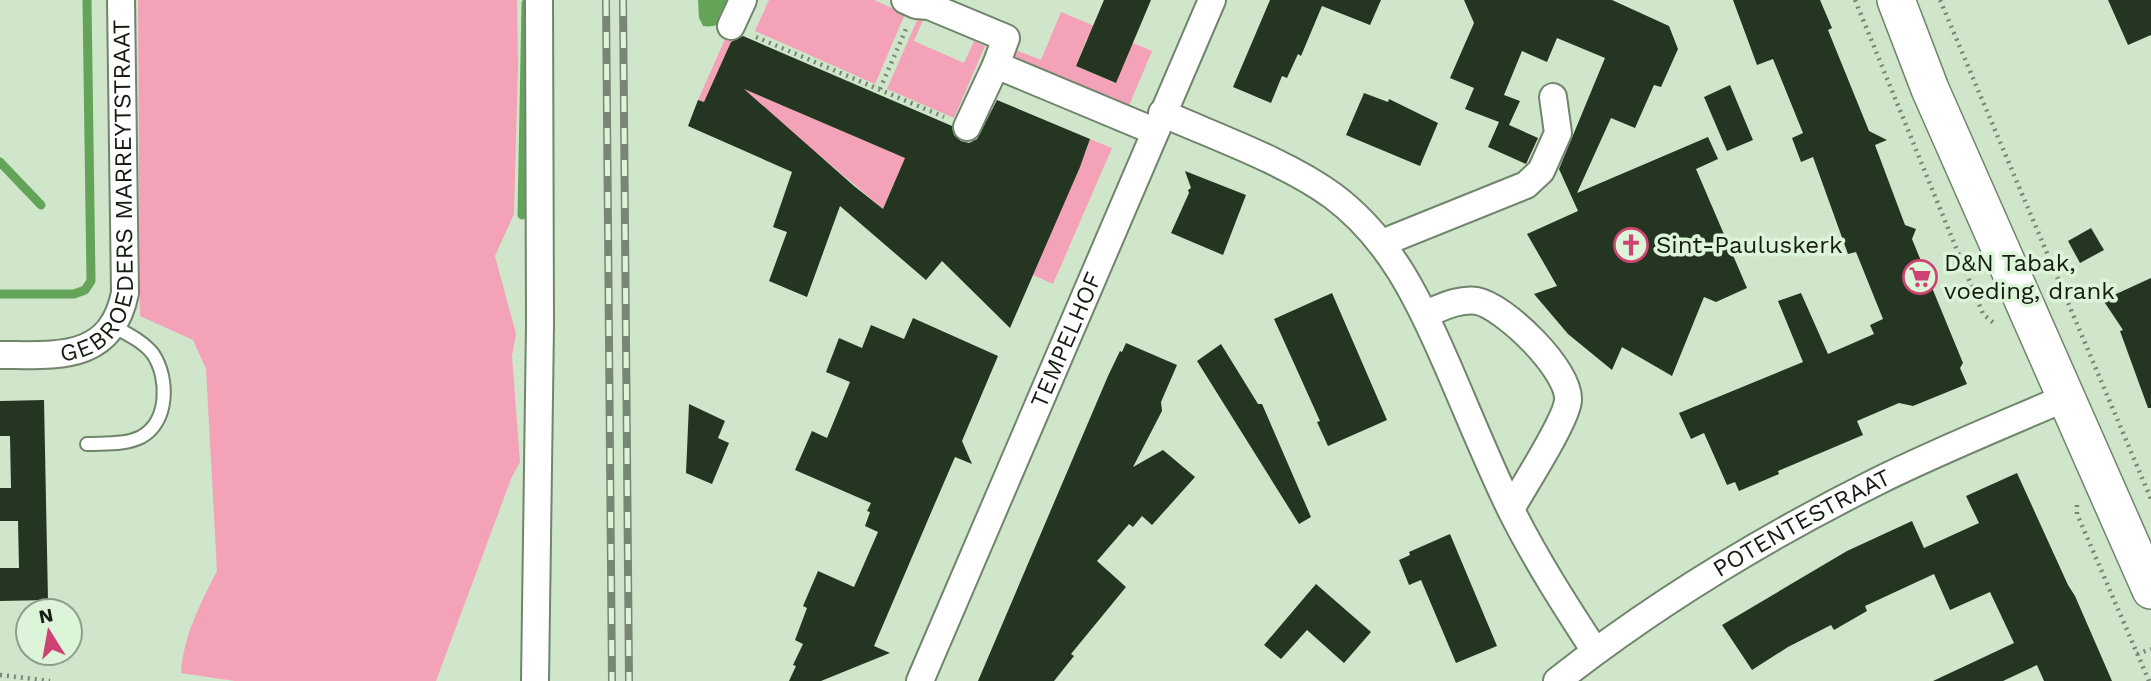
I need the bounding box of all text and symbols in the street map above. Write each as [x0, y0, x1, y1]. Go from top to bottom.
street label: GEBROEDERS MARREYTSTRAAT [58, 19, 139, 368]
church icon: Sint-Pauluskerk [1612, 226, 1650, 264]
place label: Sint-Pauluskerk [1656, 231, 1843, 259]
place label: D&N Tabak, voeding, drank [1944, 249, 2115, 305]
supermarket icon: D&N Tabak, voeding, drank [1901, 258, 1939, 296]
street label: TEMPELHOF [1025, 268, 1108, 412]
street label: POTENTESTRAAT [1708, 463, 1895, 583]
north arrow [14, 597, 84, 667]
text: N [37, 603, 55, 628]

